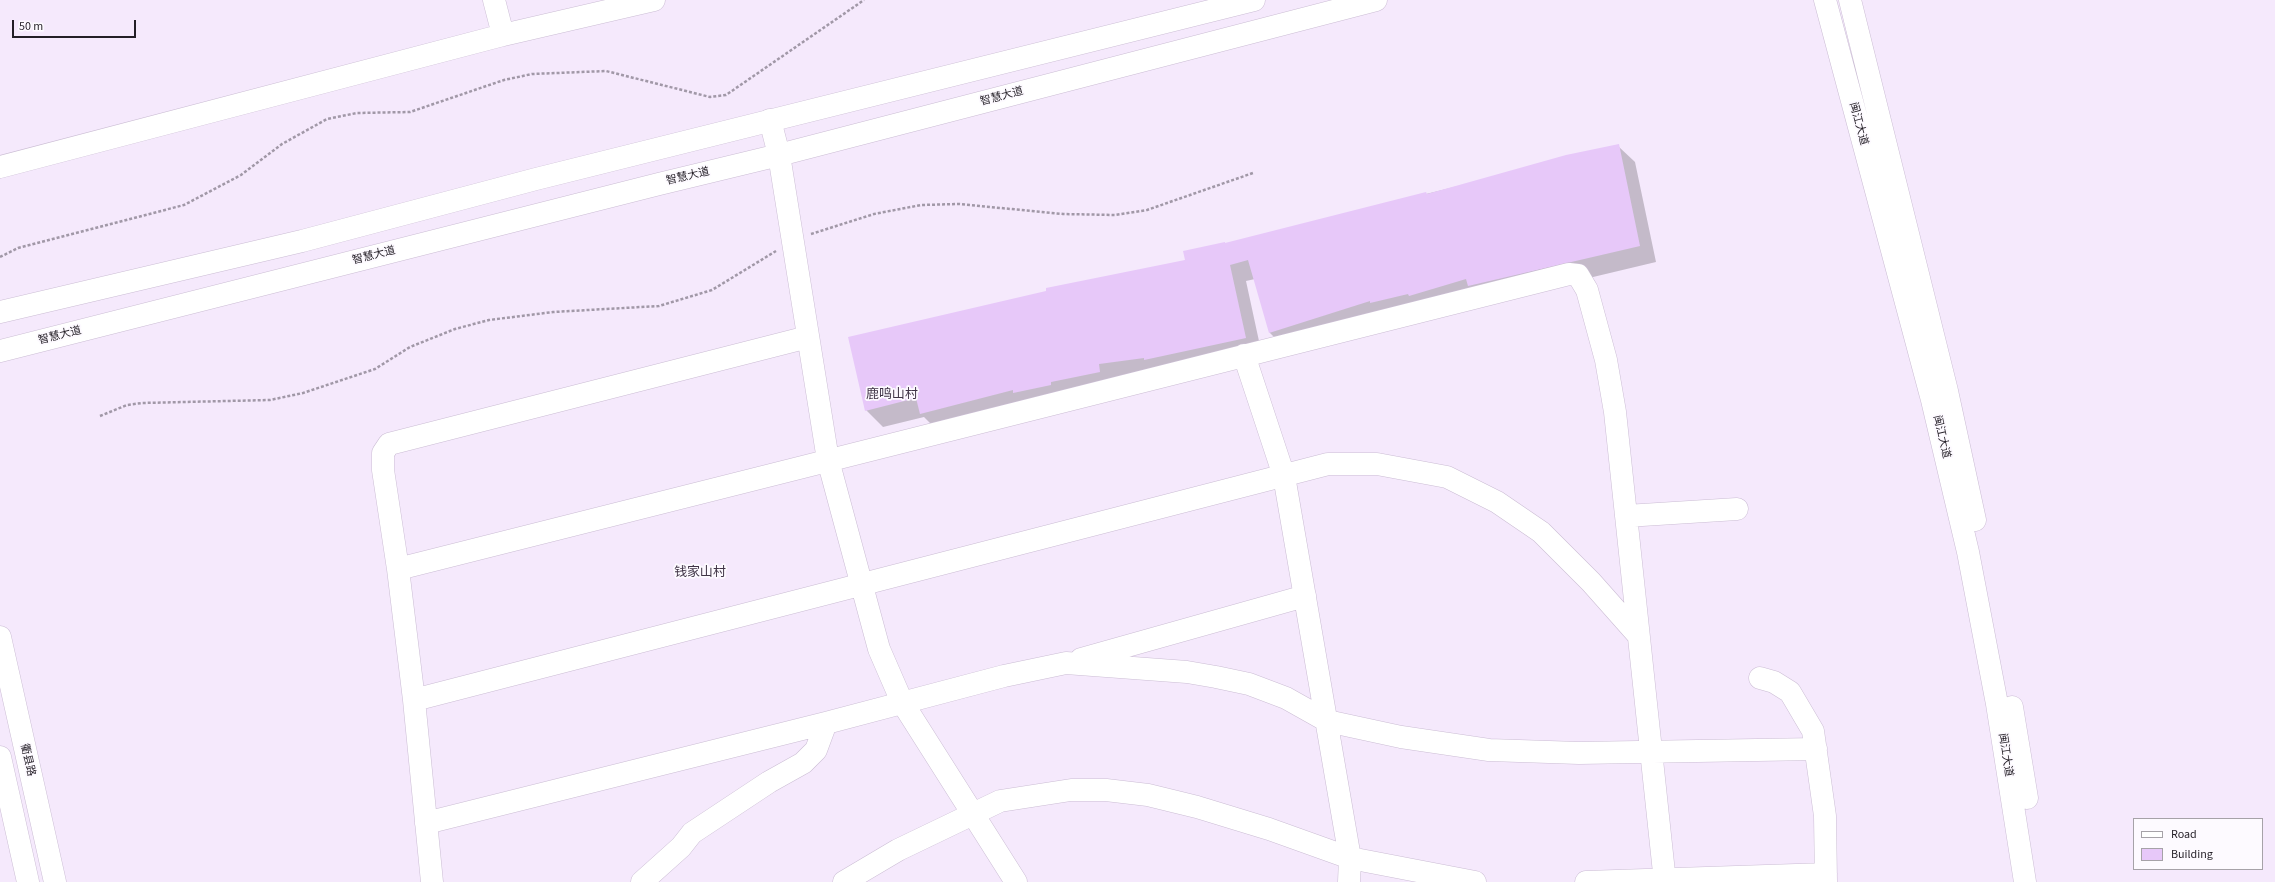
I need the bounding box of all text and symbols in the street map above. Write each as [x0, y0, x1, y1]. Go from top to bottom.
scale bar [14, 12, 138, 38]
text: 50 m [19, 18, 43, 35]
street label: 智慧大道 [979, 85, 1025, 109]
street label: 闽江大道 [1846, 101, 1870, 147]
street label: 智慧大道 [665, 166, 711, 188]
street label: 智慧大道 [351, 244, 397, 268]
street label: 智慧大道 [37, 324, 83, 348]
district label: 鹿鸣山村 [866, 387, 918, 403]
street label: 闽江大道 [1930, 414, 1952, 460]
district label: 钱家山村 [674, 565, 726, 581]
street label: 闽江大道 [1995, 732, 2015, 778]
street label: 衢县路 [17, 742, 37, 778]
legend [2133, 818, 2263, 870]
text: Road [2171, 826, 2197, 843]
text: Building [2171, 846, 2213, 863]

